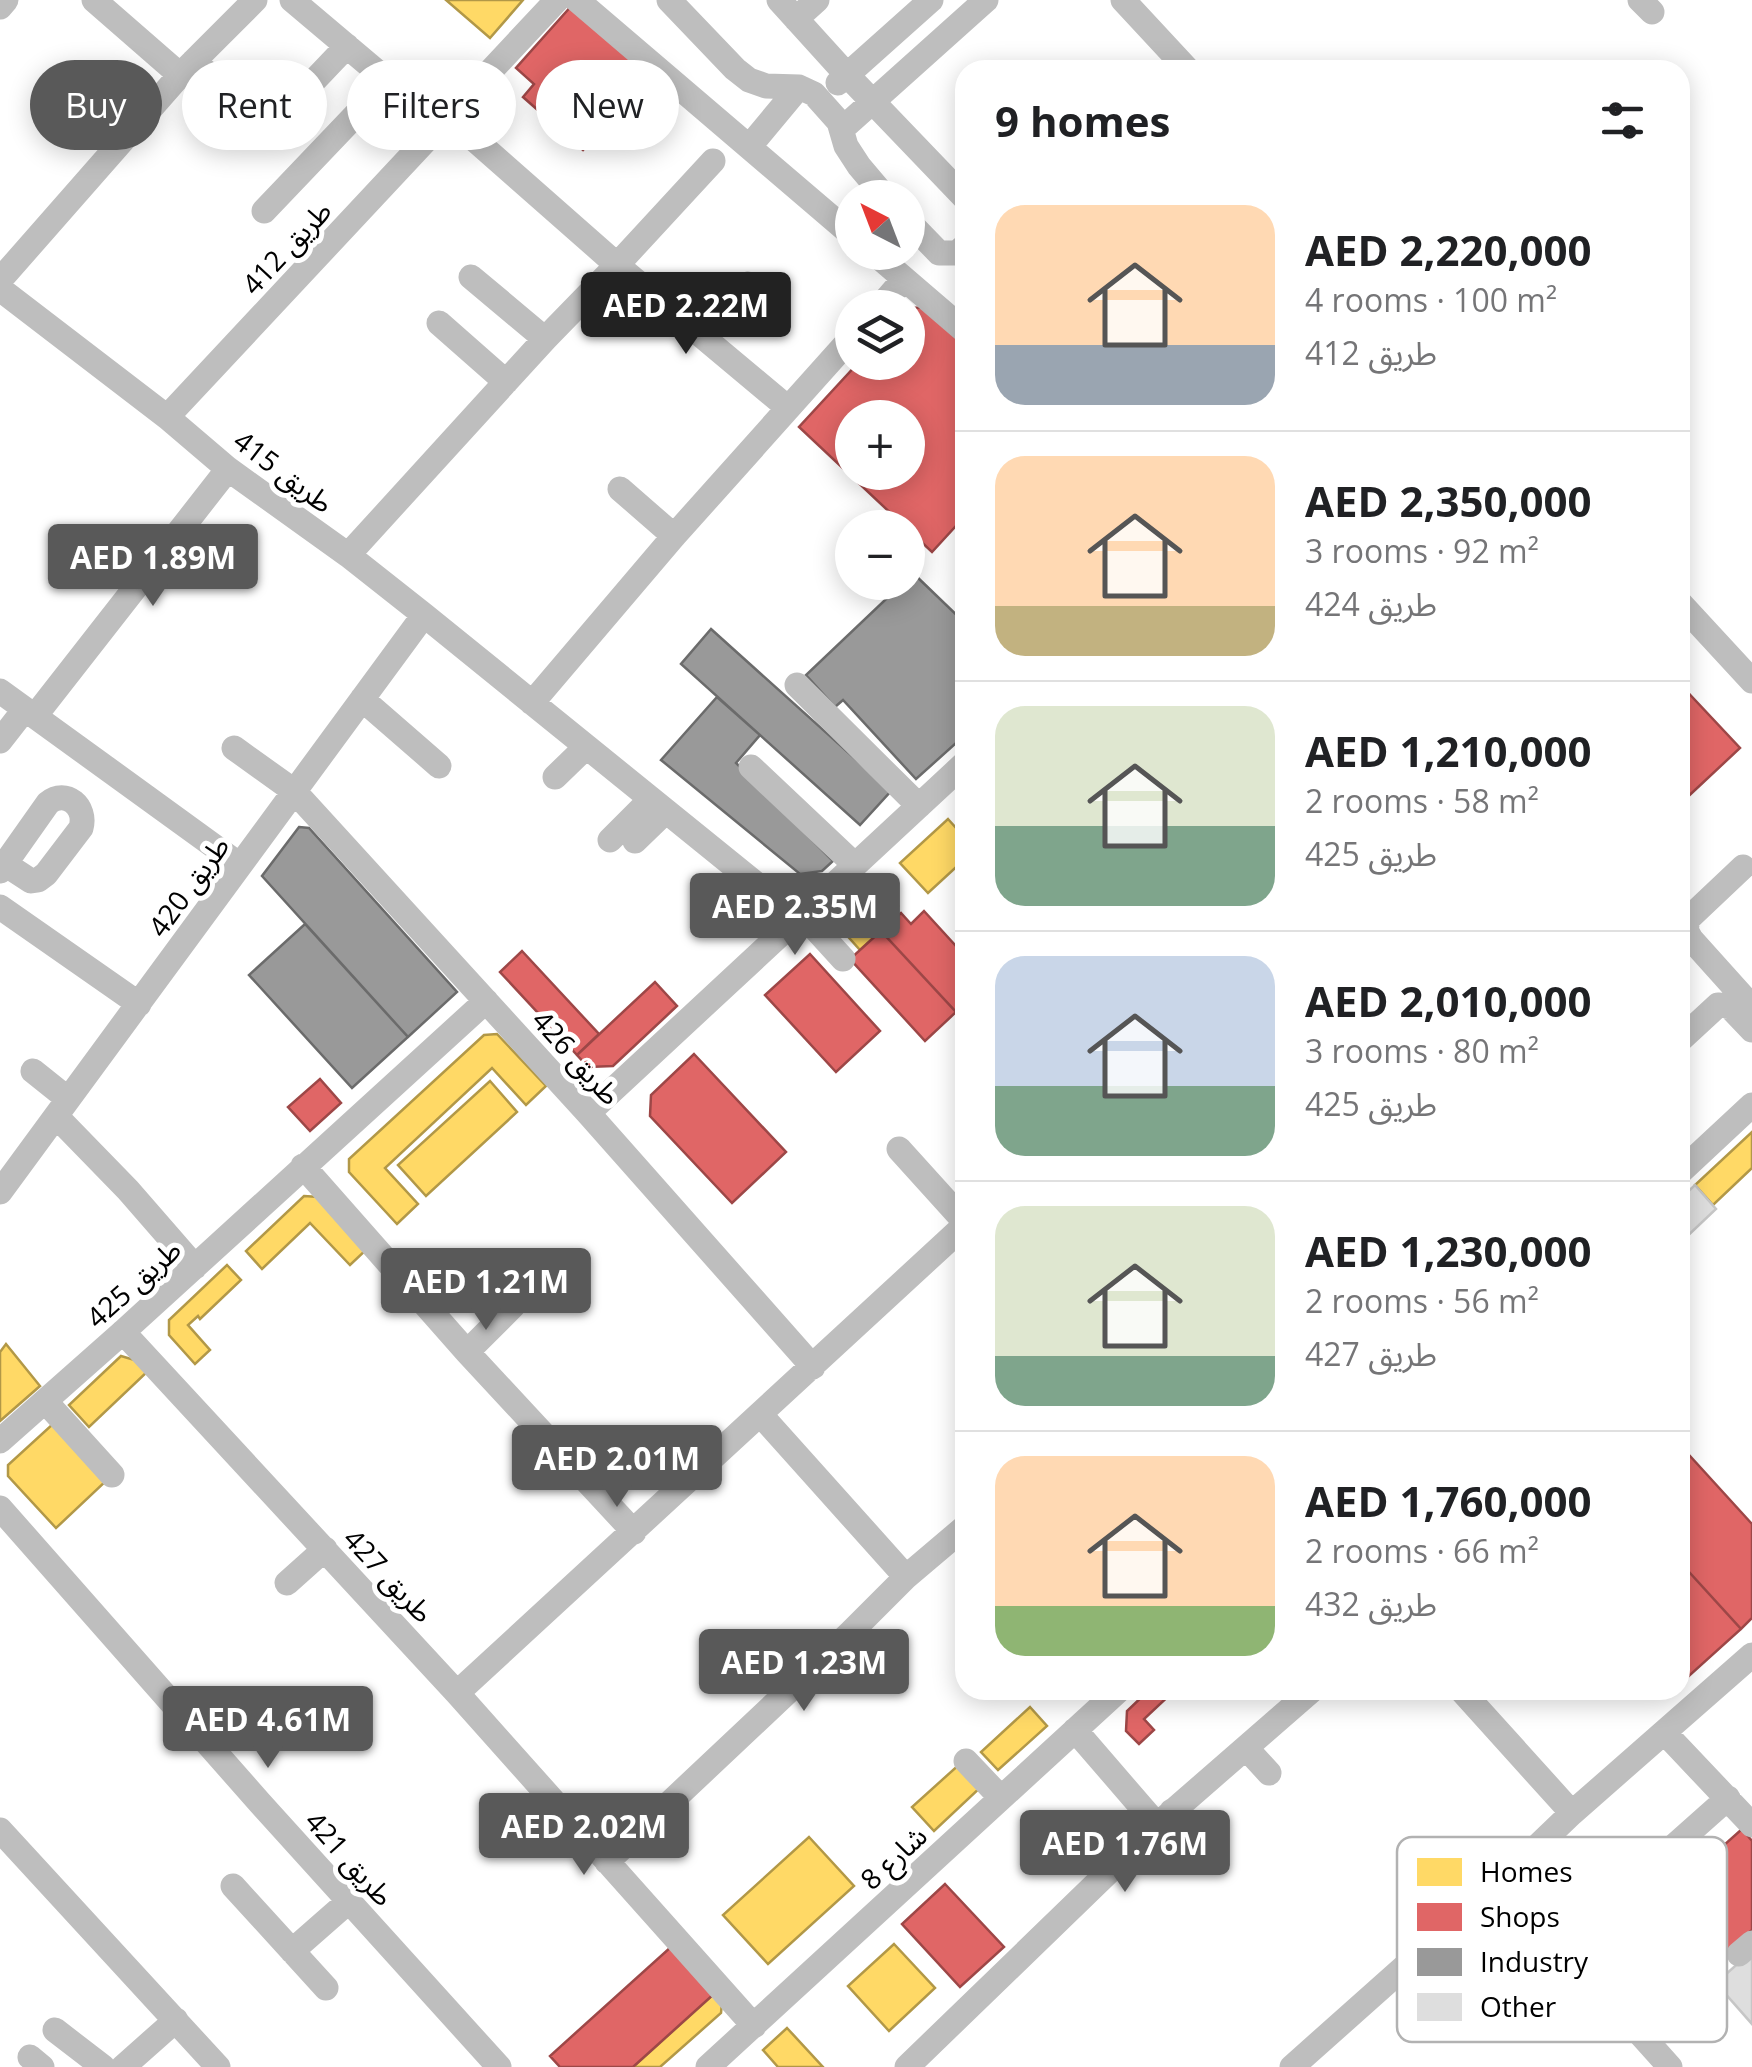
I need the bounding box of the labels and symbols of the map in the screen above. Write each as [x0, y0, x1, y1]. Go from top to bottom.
north arrow [835, 180, 925, 270]
street label: طريق 412 [233, 192, 339, 302]
pin: AED 2.22M [572, 272, 800, 357]
street label: طريق 415 [226, 421, 342, 521]
pin: AED 1.89M [39, 524, 267, 609]
street label: طريق 420 [139, 828, 237, 944]
pin: AED 2.35M [681, 873, 909, 958]
street label: طريق 426 [524, 1001, 630, 1113]
street label: طريق 425 [77, 1230, 189, 1336]
pin: AED 1.21M [372, 1248, 600, 1333]
pin: AED 2.01M [503, 1425, 731, 1510]
street label: طريق 427 [336, 1520, 442, 1630]
pin: AED 1.23M [690, 1629, 918, 1714]
pin: AED 4.61M [154, 1686, 382, 1771]
pin: AED 2.02M [470, 1793, 698, 1878]
street label: طريق 421 [297, 1802, 403, 1914]
pin: AED 1.76M [1011, 1810, 1239, 1895]
street label: شارع 8 [852, 1817, 936, 1900]
legend [1397, 1837, 1727, 2042]
text: Homes [1480, 1852, 1572, 1890]
text: Shops [1480, 1897, 1560, 1935]
text: Industry [1480, 1942, 1589, 1980]
text: Other [1480, 1987, 1557, 2025]

